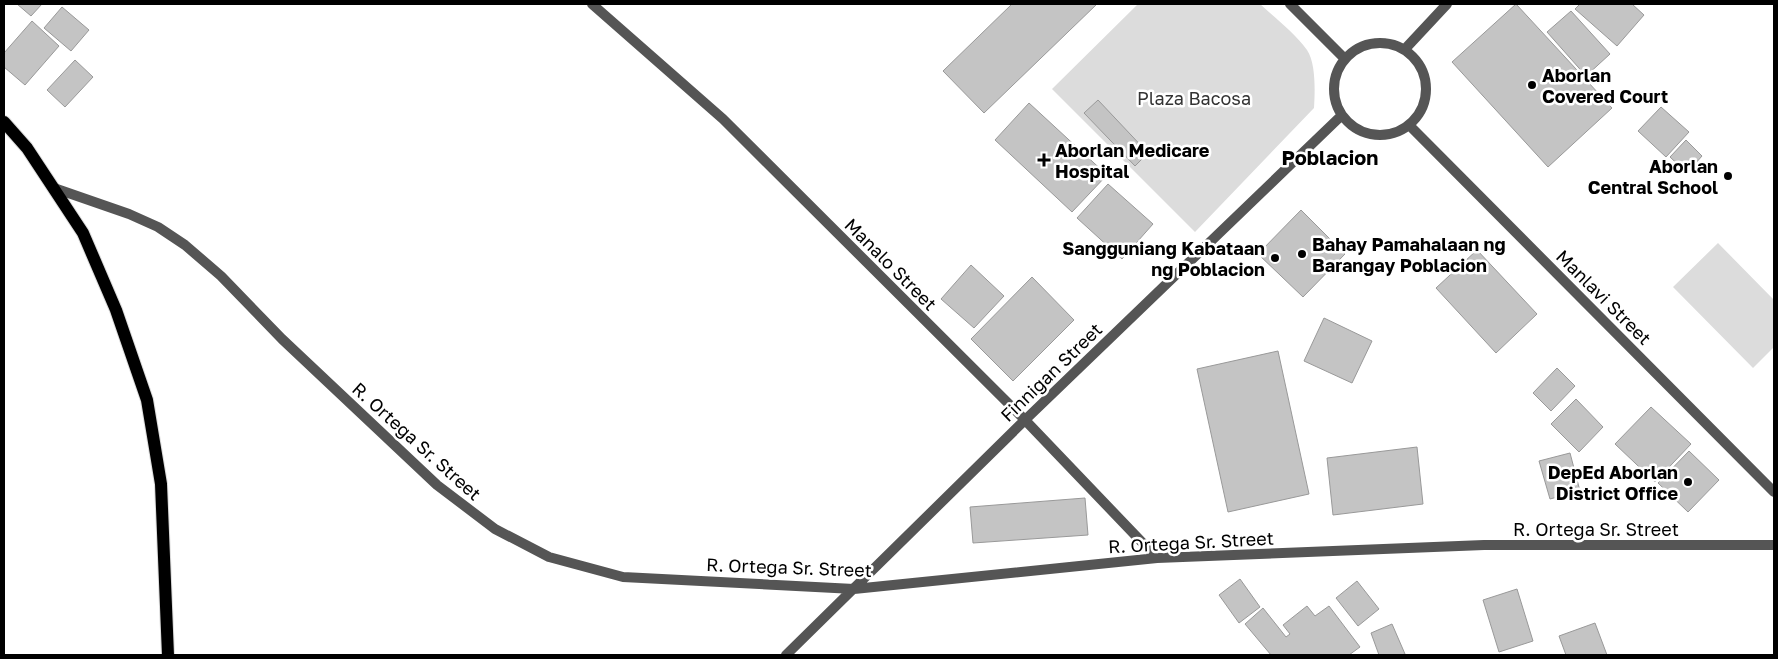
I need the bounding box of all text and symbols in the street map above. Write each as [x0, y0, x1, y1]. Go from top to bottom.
place label: Aborlan Covered Court [1542, 64, 1668, 107]
marker: Aborlan Covered Court [1526, 79, 1538, 91]
park label: Plaza Bacosa [1137, 87, 1251, 109]
place label: Aborlan Medicare Hospital [1055, 139, 1210, 182]
district label: Poblacion [1282, 145, 1378, 169]
marker: Aborlan Medicare Hospital [1037, 153, 1051, 167]
place label: Aborlan Central School [1588, 155, 1718, 198]
marker: Aborlan Central School [1722, 170, 1734, 182]
street label: Manalo Street [840, 213, 942, 315]
place label: Bahay Pamahalaan ng Barangay Poblacion [1312, 233, 1506, 276]
place label: Sangguniang Kabataan ng Poblacion [1062, 237, 1265, 280]
street label: Manlavi Street [1552, 245, 1656, 349]
marker: Bahay Pamahalaan ng Barangay Poblacion [1296, 248, 1308, 260]
marker: Sangguniang Kabataan ng Poblacion [1269, 252, 1281, 264]
street label: Finnigan Street [996, 318, 1106, 426]
street label: R. Ortega Sr. Street [348, 377, 486, 505]
place label: DepEd Aborlan District Office [1548, 461, 1678, 504]
marker: DepEd Aborlan District Office [1682, 476, 1694, 488]
street label: R. Ortega Sr. Street [1513, 518, 1679, 540]
street label: R. Ortega Sr. Street [1108, 527, 1274, 557]
street label: R. Ortega Sr. Street [706, 553, 872, 581]

